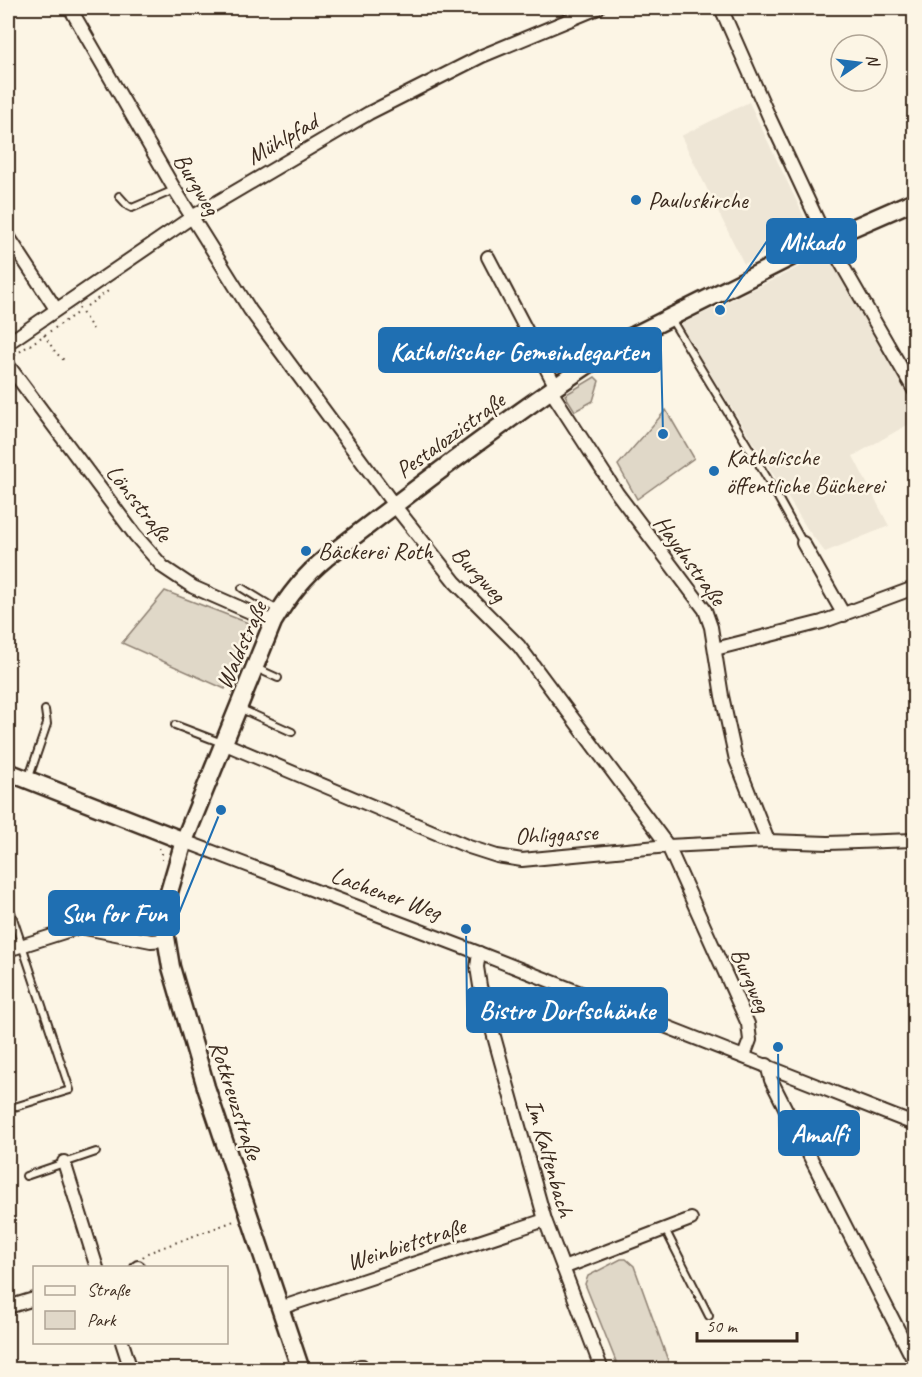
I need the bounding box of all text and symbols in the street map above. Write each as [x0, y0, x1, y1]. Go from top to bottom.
north arrow [829, 33, 889, 93]
text: N [862, 52, 884, 70]
street label: Mühlpfad [241, 105, 326, 171]
street label: Burgweg [167, 147, 228, 222]
place label: Pauluskirche [648, 185, 750, 215]
marker: Pauluskirche [629, 193, 643, 207]
callout: Mikado [767, 219, 856, 263]
text: Mikado [780, 225, 846, 258]
callout: Katholischer Gemeindegarten [379, 328, 661, 372]
text: Katholischer Gemeindegarten [390, 335, 651, 368]
street label: Pestalozzistraße [389, 384, 512, 485]
place label: Katholische öffentliche Bücherei [726, 442, 888, 500]
street label: Lönsstraße [99, 458, 180, 550]
marker: Katholische öffentliche Bücherei [707, 464, 721, 478]
street label: Haydnstraße [647, 509, 734, 613]
place label: Bäckerei Roth [318, 536, 434, 566]
street label: Burgweg [445, 539, 514, 610]
marker: Bäckerei Roth [299, 544, 313, 558]
street label: Waldstraße [208, 594, 275, 694]
street label: Ohliggasse [514, 817, 600, 851]
street label: Lachener Weg [327, 859, 447, 928]
callout: Sun for Fun [49, 891, 179, 935]
text: Sun for Fun [61, 897, 168, 930]
street label: Burgweg [724, 943, 779, 1018]
callout: Bistro Dorfschänke [467, 988, 667, 1032]
text: Bistro Dorfschänke [479, 994, 657, 1027]
street label: Rotkreuzstraße [203, 1037, 270, 1165]
street label: Im Kaltenbach [519, 1096, 582, 1222]
callout: Amalfi [779, 1111, 859, 1155]
text: Amalfi [791, 1117, 851, 1150]
street label: Weinbietstraße [343, 1210, 471, 1277]
legend [33, 1266, 228, 1344]
text: Straße [87, 1279, 131, 1301]
scale bar [697, 1305, 798, 1343]
text: Park [87, 1309, 117, 1331]
text: 50 m [706, 1315, 739, 1337]

